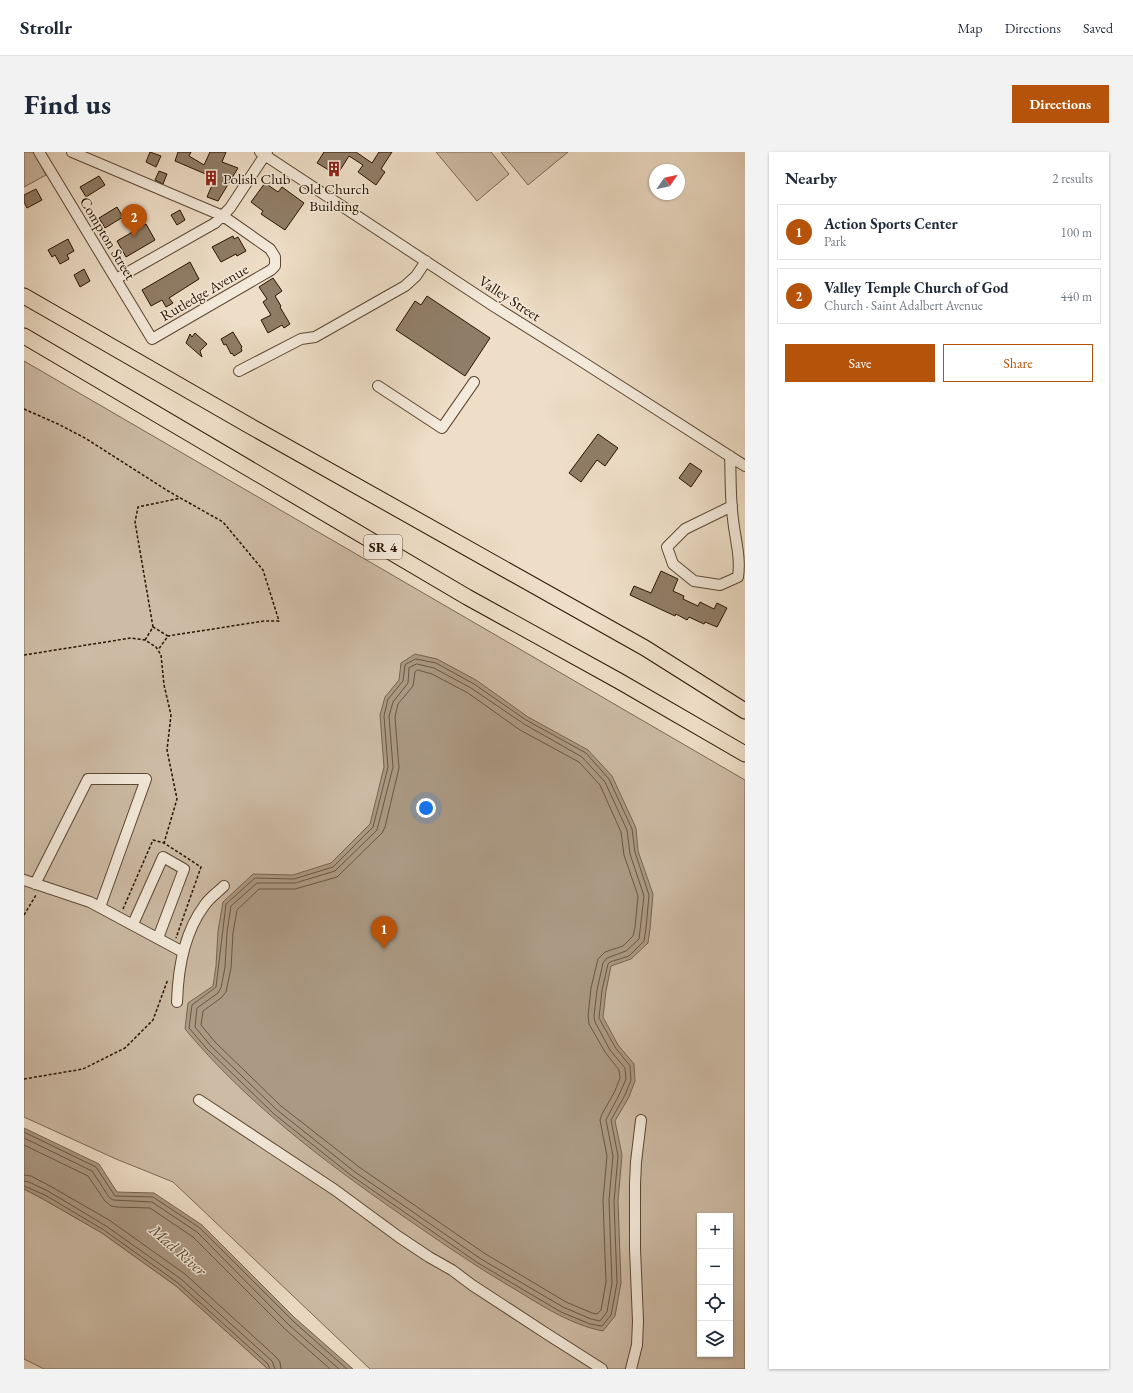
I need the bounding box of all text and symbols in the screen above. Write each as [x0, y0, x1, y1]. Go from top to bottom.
text: Strollr [20, 15, 72, 40]
text: Map [957, 19, 983, 37]
text: Directions [1005, 19, 1061, 37]
text: Saved [1083, 19, 1113, 37]
button: Directions [1012, 85, 1109, 123]
text: Find us [24, 86, 111, 122]
building icon: Old Church Building [325, 160, 343, 178]
north arrow [649, 164, 685, 200]
text: Nearby [785, 167, 837, 189]
building icon: Polish Club [202, 169, 220, 187]
place label: Polish Club [223, 169, 291, 188]
text: 2 results [1052, 170, 1093, 187]
place label: Old Church Building [299, 179, 370, 215]
street label: Compton Street [76, 193, 140, 283]
pin: 2 [121, 204, 147, 237]
text: Action Sports Center [824, 214, 958, 233]
text: 1 [796, 224, 802, 241]
text: 100 m [1061, 224, 1092, 241]
text: Park [824, 233, 846, 250]
street label: Rutledge Avenue [157, 259, 252, 325]
street label: Valley Street [475, 271, 545, 325]
text: Valley Temple Church of God [824, 278, 1009, 297]
text: 2 [796, 288, 802, 305]
text: 440 m [1061, 288, 1092, 305]
text: Church · Saint Adalbert Avenue [824, 297, 983, 314]
button: Save [785, 344, 935, 382]
button: Share [943, 344, 1093, 382]
road number: SR 4 [364, 535, 402, 559]
your location [416, 798, 436, 818]
pin: 1 [371, 916, 397, 949]
map controls [697, 1213, 733, 1357]
button: + [697, 1213, 733, 1249]
water label: Mad River [144, 1219, 212, 1281]
button: − [697, 1249, 733, 1285]
button: locate [697, 1285, 733, 1321]
button: layers [697, 1321, 733, 1357]

